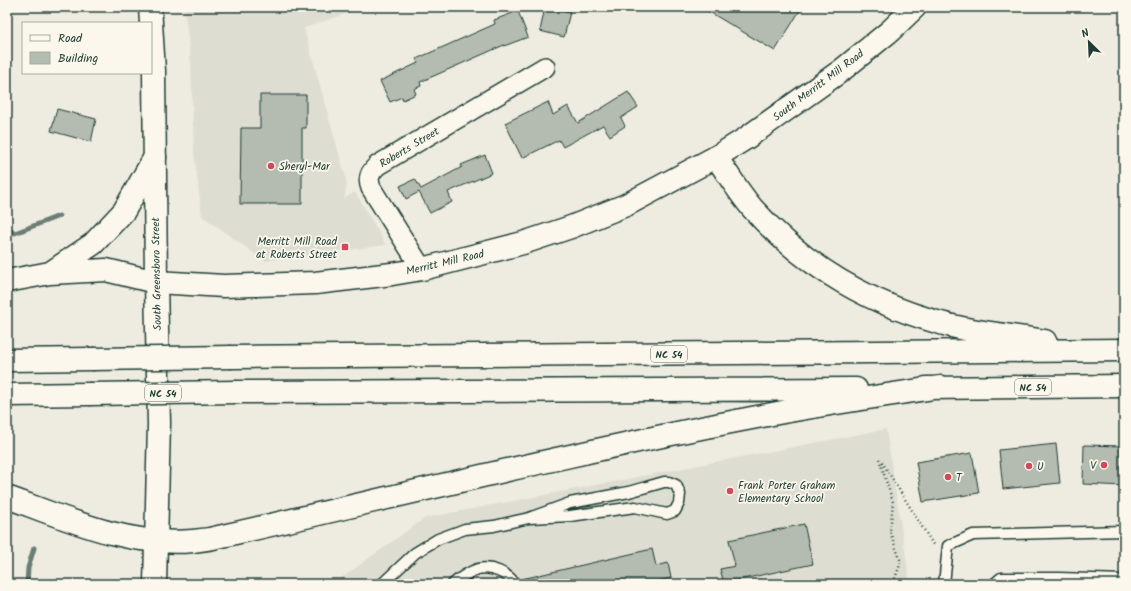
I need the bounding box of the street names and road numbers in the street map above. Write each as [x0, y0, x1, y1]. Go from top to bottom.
street label: South Merritt Mill Road [769, 45, 868, 126]
street label: Roberts Street [376, 123, 444, 173]
street label: South Greensboro Street [147, 217, 167, 331]
street label: Merritt Mill Road [404, 245, 487, 281]
road number: NC 54 [651, 346, 687, 362]
road number: NC 54 [1015, 379, 1051, 395]
road number: NC 54 [145, 385, 181, 401]

